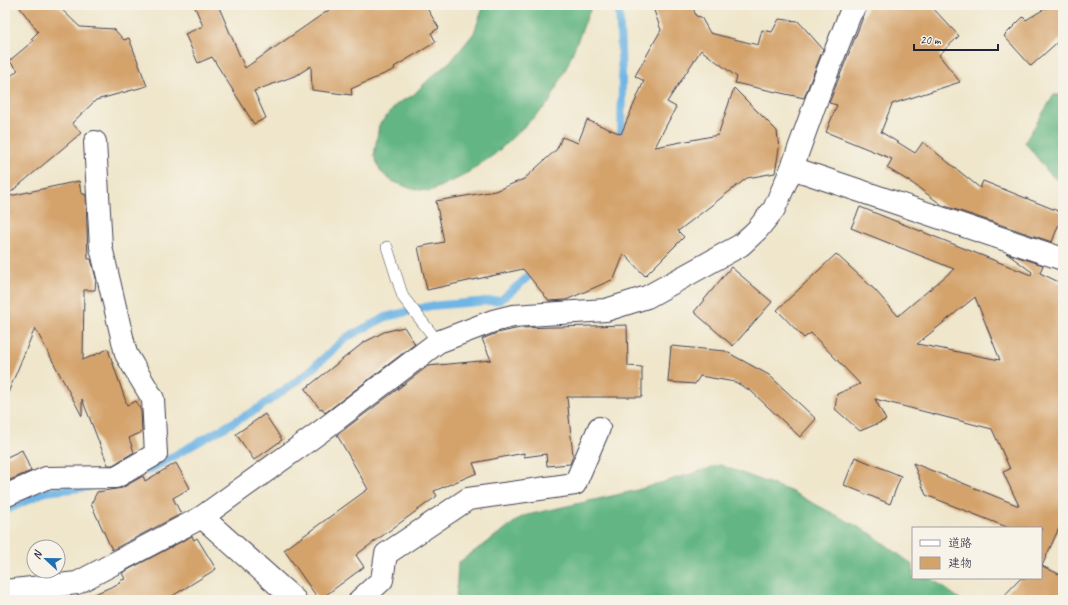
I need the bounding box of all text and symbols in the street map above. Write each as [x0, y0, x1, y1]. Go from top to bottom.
scale bar [914, 26, 998, 52]
text: 20 m [920, 32, 942, 48]
legend [912, 527, 1042, 579]
text: 道路 [948, 535, 972, 551]
north arrow [26, 539, 66, 579]
text: N [29, 547, 45, 561]
text: 建物 [948, 555, 972, 571]

